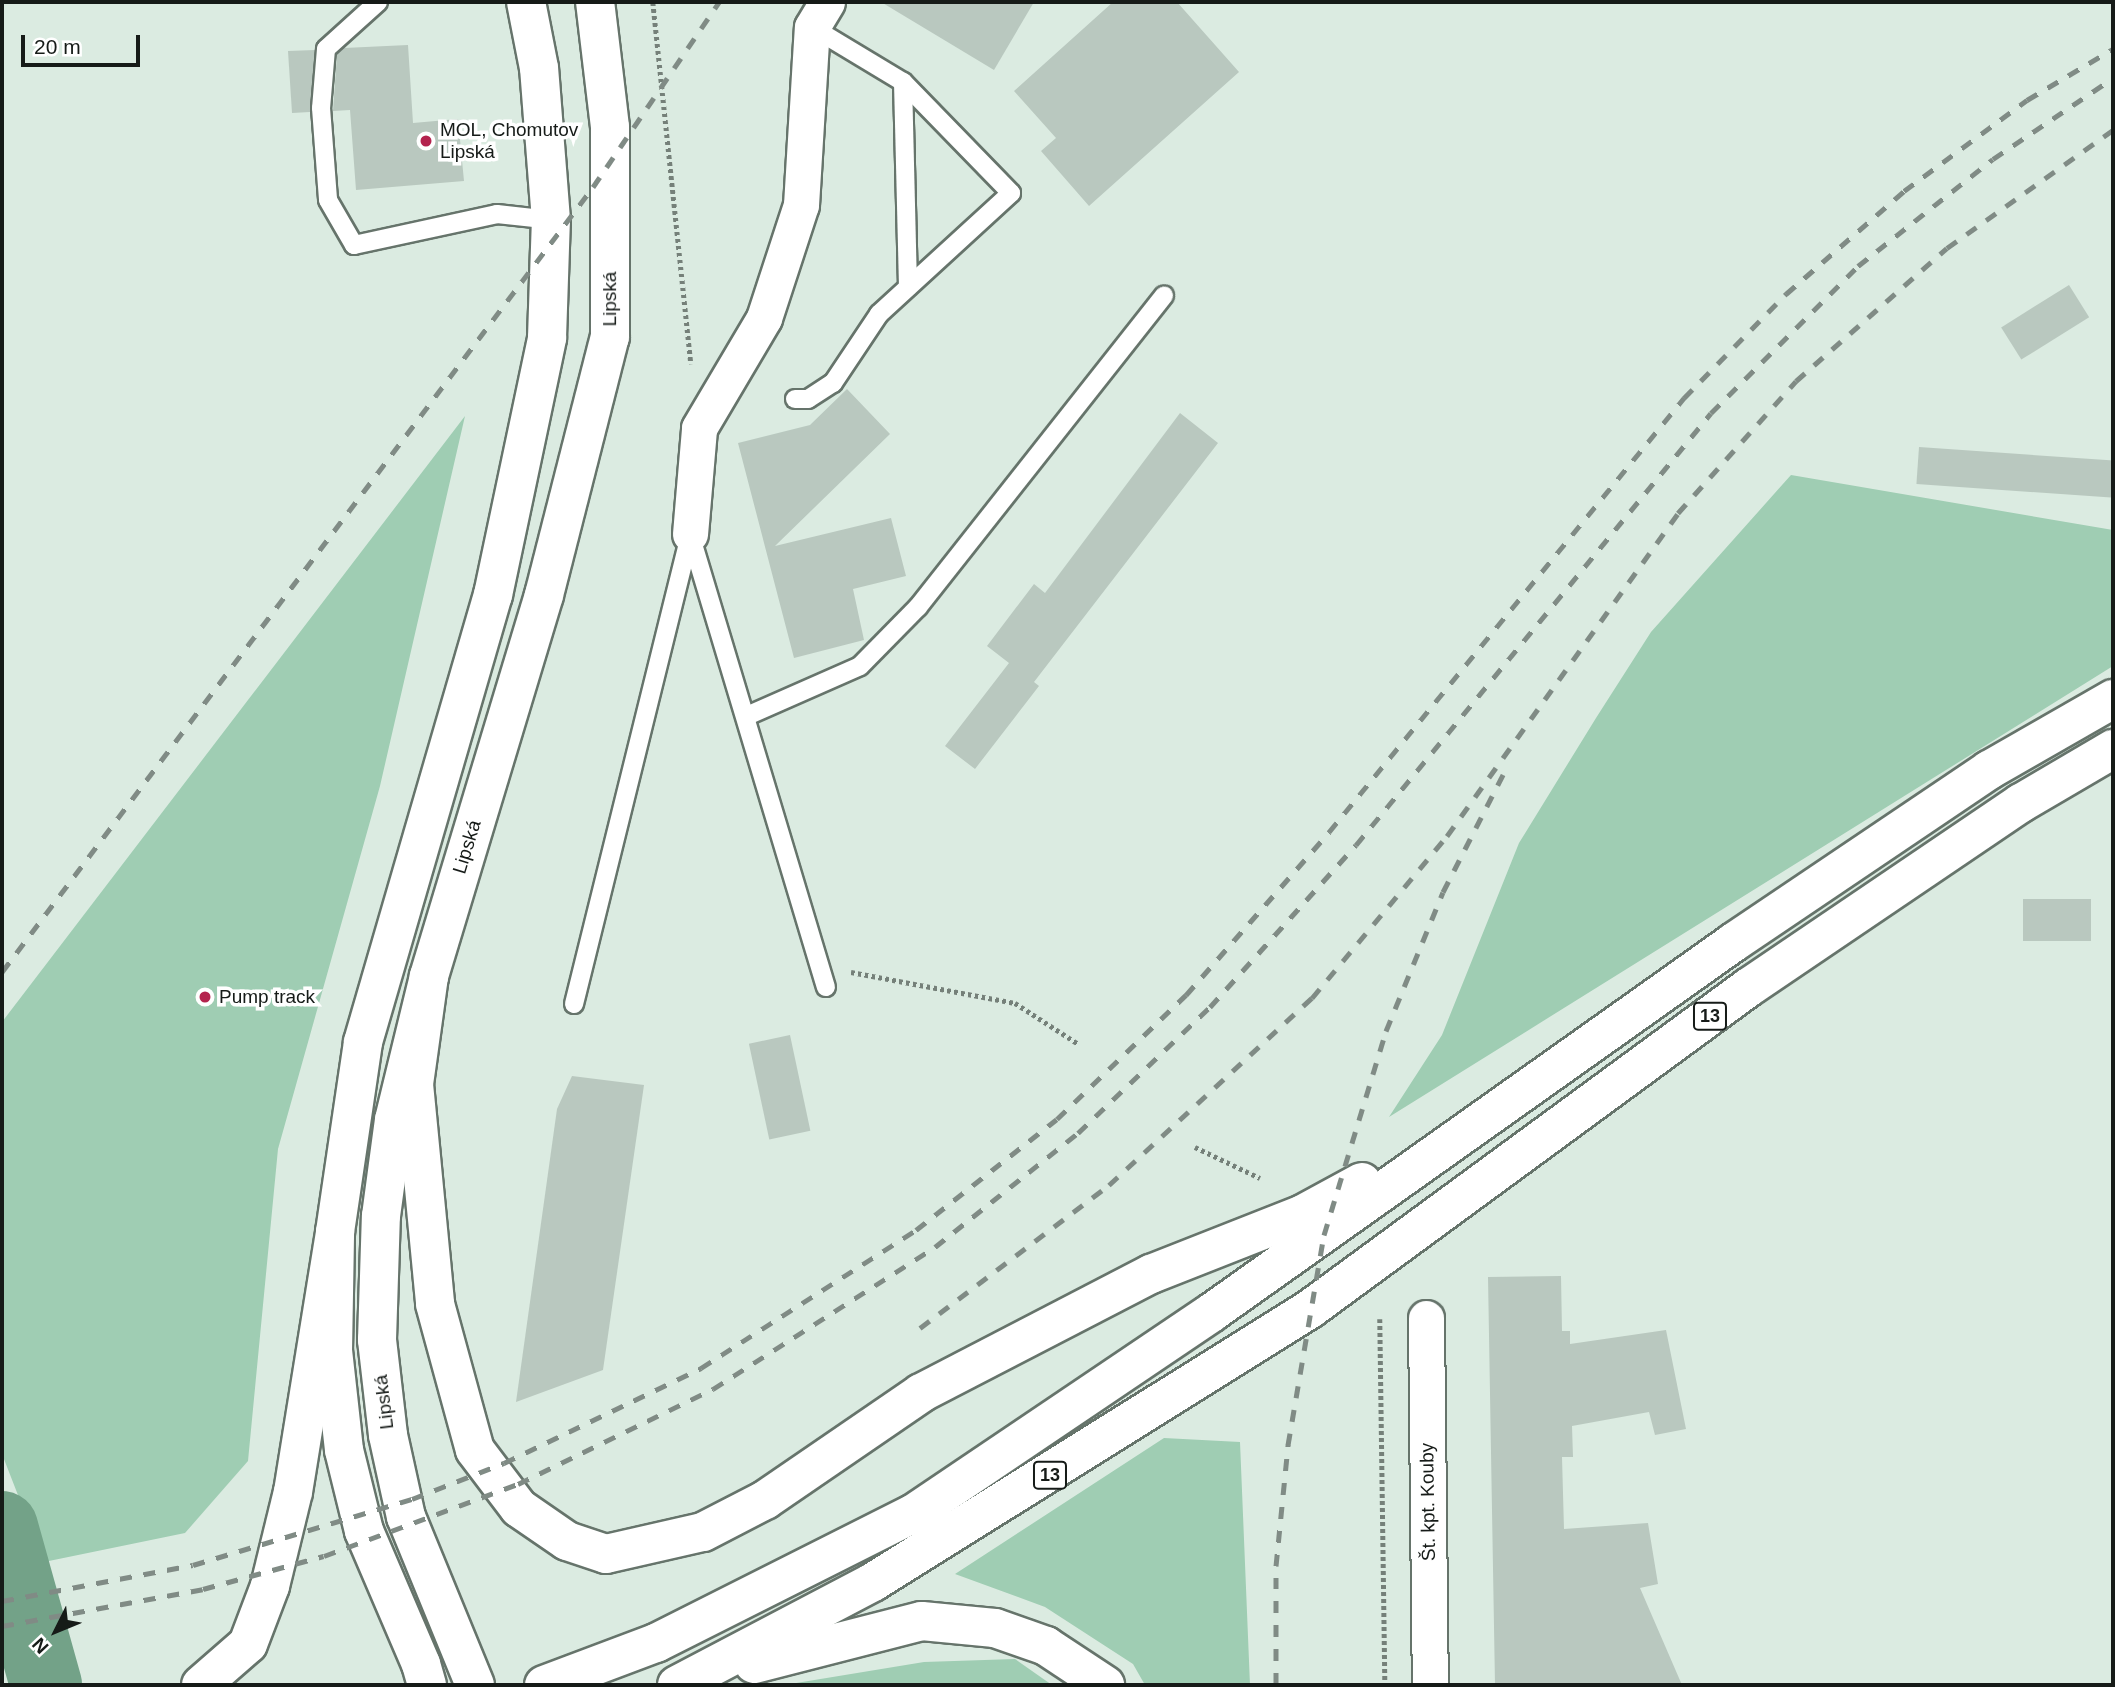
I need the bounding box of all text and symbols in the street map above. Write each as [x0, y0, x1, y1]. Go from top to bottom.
scale bar [24, 21, 144, 65]
text: 20 m [34, 35, 81, 58]
place label: MOL, Chomutov Lipská [440, 119, 578, 163]
marker: MOL, Chomutov Lipská [418, 133, 434, 149]
street label: Lipská [599, 272, 621, 326]
street label: Lipská [448, 817, 486, 877]
place label: Pump track [219, 986, 315, 1008]
marker: Pump track [197, 989, 213, 1005]
road number: 13 [1692, 1001, 1728, 1030]
street label: Lipská [369, 1373, 399, 1431]
street label: Št. kpt. Kouby [1416, 1443, 1440, 1561]
road number: 13 [1032, 1460, 1068, 1490]
north arrow [21, 1596, 91, 1666]
text: N [28, 1633, 53, 1658]

